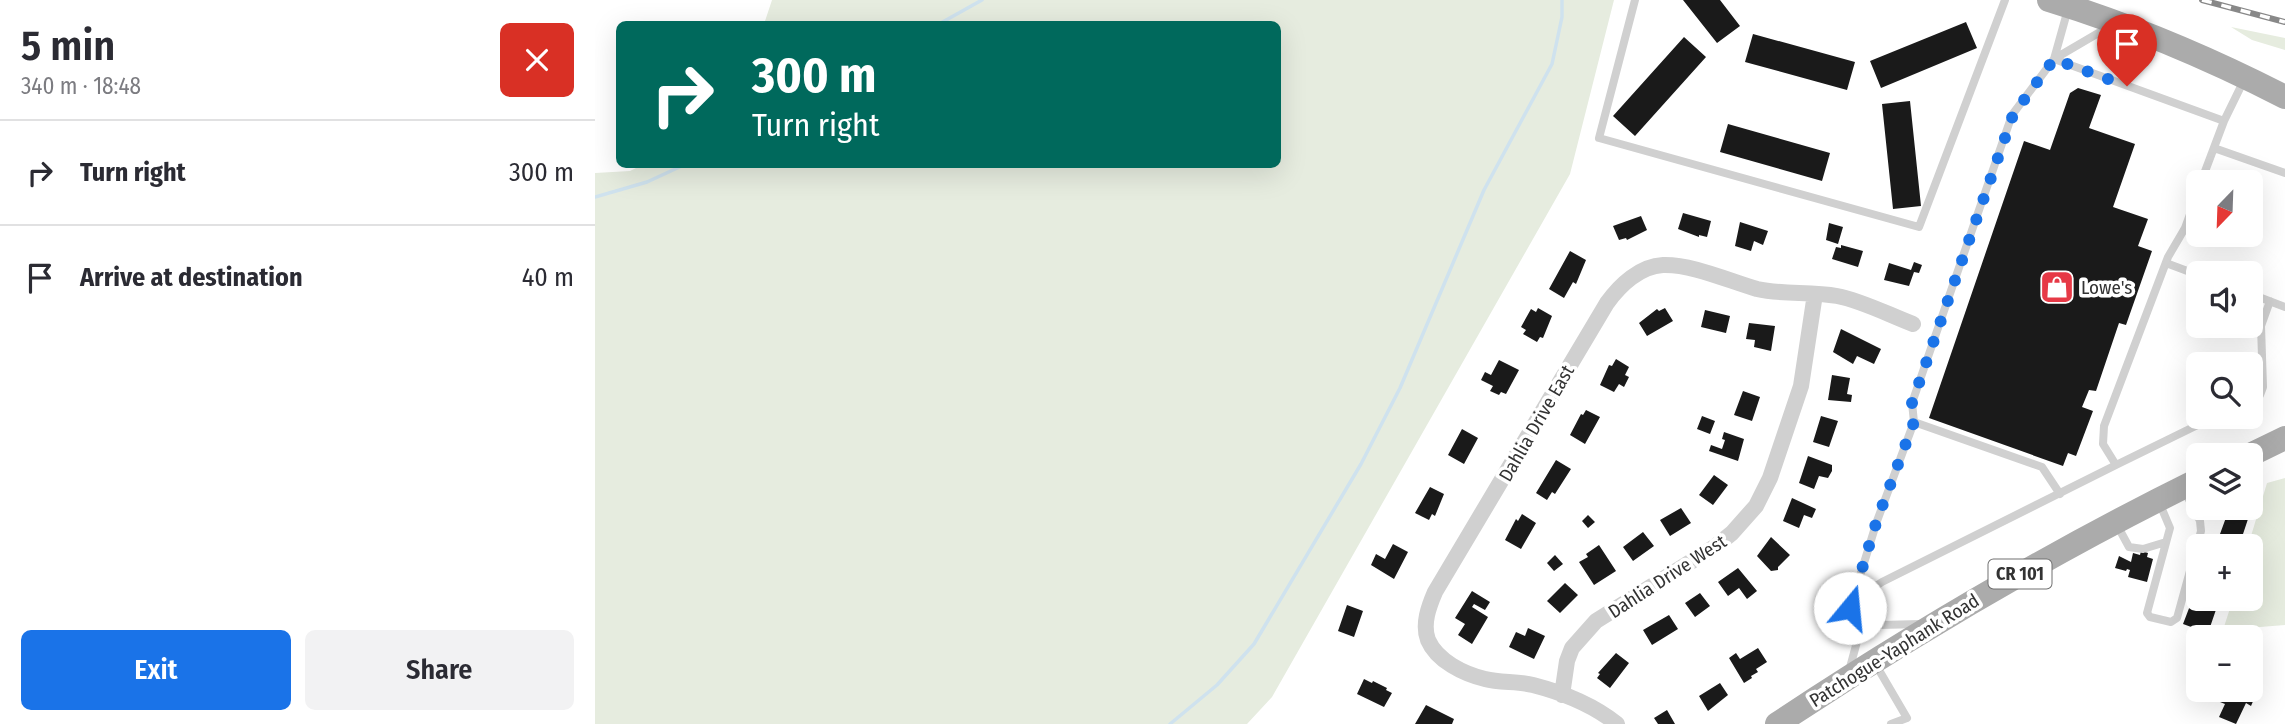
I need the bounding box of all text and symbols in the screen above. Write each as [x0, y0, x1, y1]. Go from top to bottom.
pin [2097, 14, 2157, 86]
text: 5 min [21, 21, 115, 71]
button: close [500, 23, 574, 97]
icon: arrive [2108, 25, 2146, 63]
text: 300 m [752, 46, 876, 105]
icon: right [637, 49, 728, 140]
text: 340 m · 18:48 [21, 72, 141, 100]
text: Turn right [752, 106, 879, 144]
icon: right [21, 154, 59, 192]
text: Turn right [80, 157, 186, 188]
text: 300 m [509, 157, 574, 188]
north arrow [2186, 170, 2263, 247]
map controls [2186, 170, 2263, 702]
icon: arrive [21, 259, 59, 297]
button: sound [2186, 261, 2263, 338]
text: Arrive at destination [80, 262, 303, 293]
text: 40 m [522, 262, 574, 293]
shop icon: Lowe's [2038, 268, 2076, 306]
place label: Lowe's [2081, 276, 2132, 299]
button: search [2186, 352, 2263, 429]
street label: Dahlia Drive East [1494, 360, 1579, 486]
button: layers [2186, 443, 2263, 520]
street label: Dahlia Drive West [1604, 529, 1731, 623]
button: + [2186, 534, 2263, 611]
road number: CR 101 [1989, 560, 2051, 588]
position arrow [1813, 571, 1887, 645]
street label: Patchogue-Yaphank Road [1805, 589, 1983, 712]
button: − [2186, 625, 2263, 702]
button: Exit [21, 630, 291, 710]
button: Share [305, 630, 574, 710]

